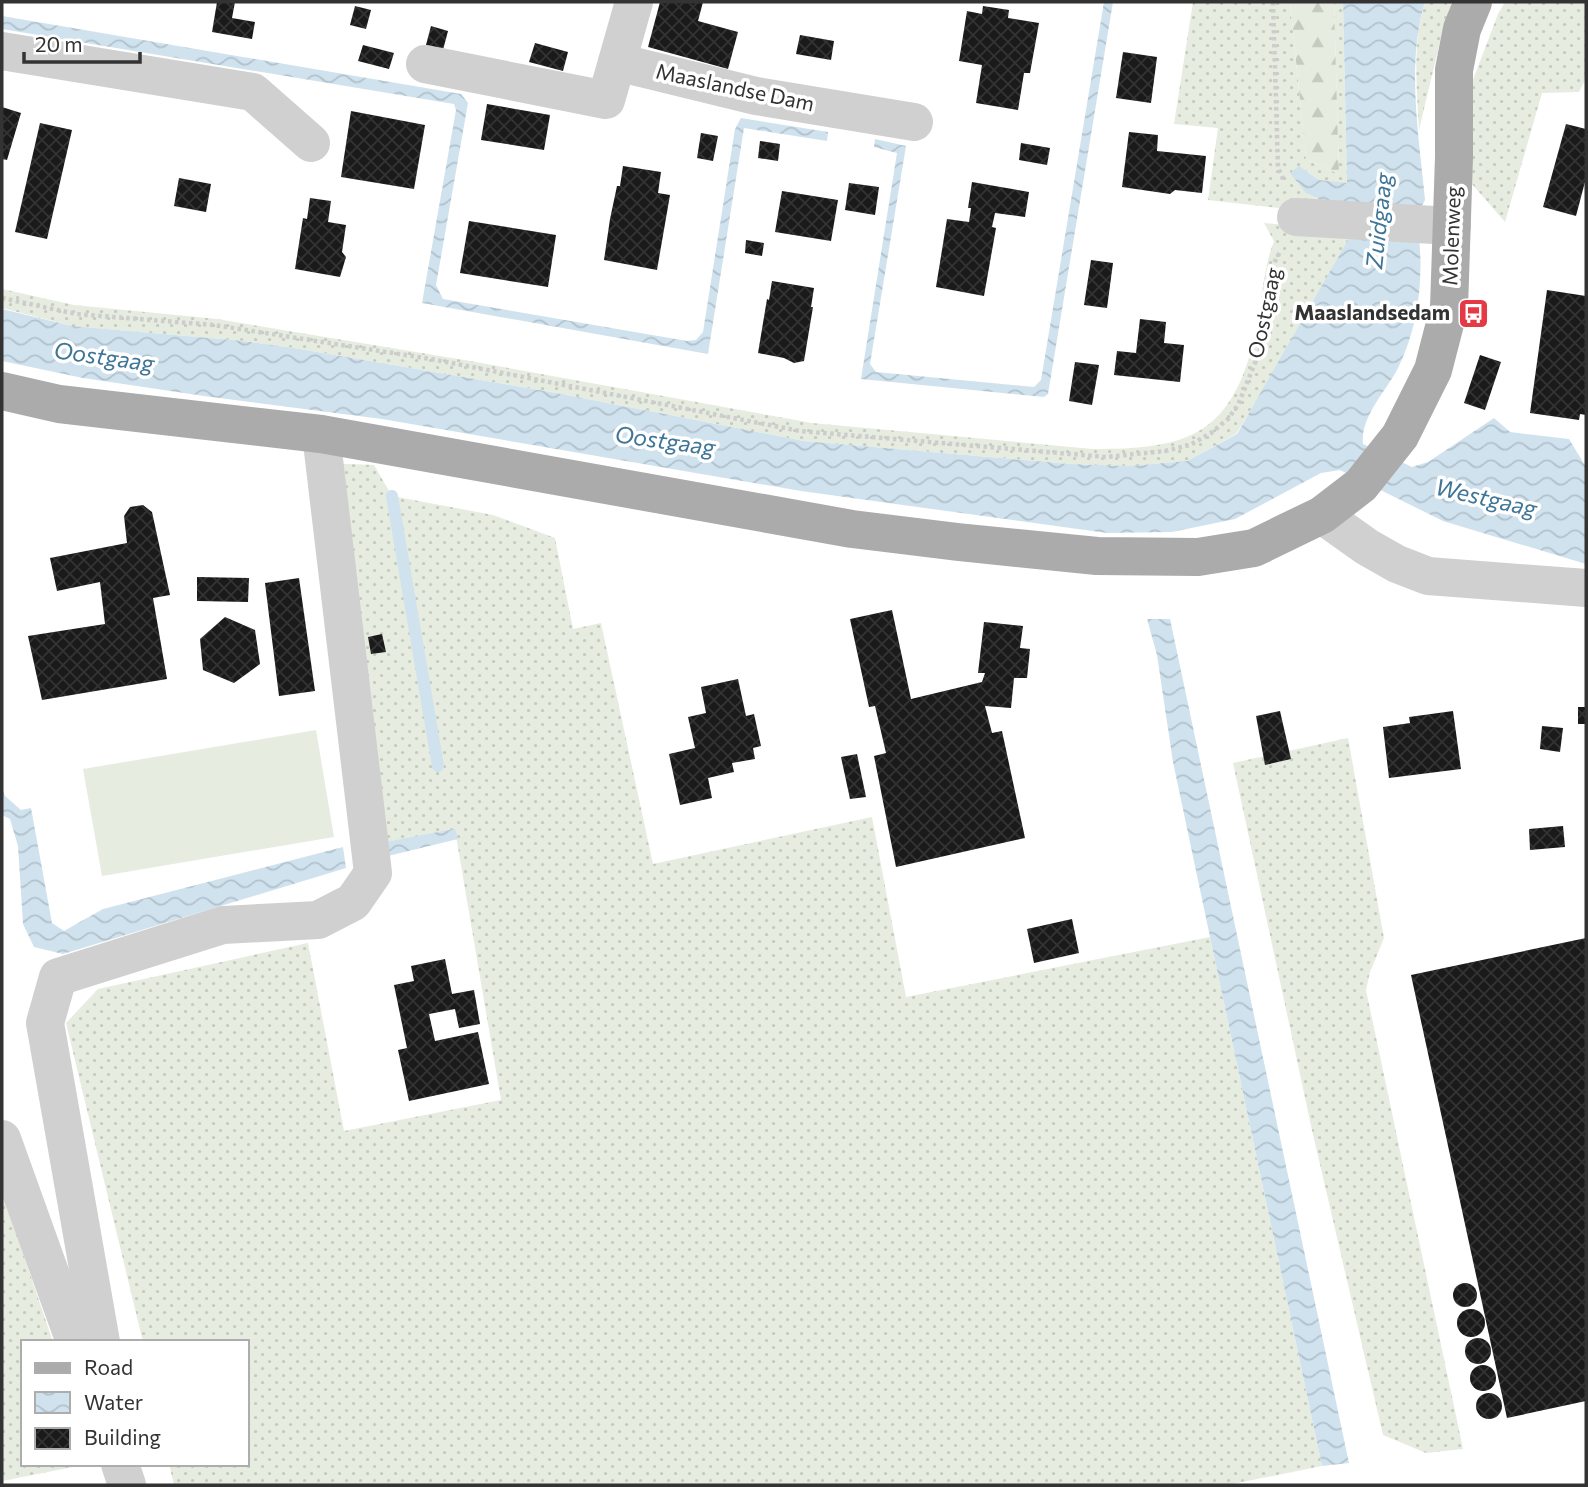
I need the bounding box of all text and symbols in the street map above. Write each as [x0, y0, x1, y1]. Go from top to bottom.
scale bar [24, 21, 140, 65]
text: 20 m [35, 31, 83, 56]
street label: Maaslandse Dam [654, 58, 817, 116]
water label: Zuidgaag [1359, 170, 1397, 271]
street label: Molenweg [1436, 186, 1465, 286]
street label: Oostgaag [1242, 265, 1285, 360]
bus stop icon: Maaslandsedam [1456, 296, 1490, 330]
place label: Maaslandsedam [1294, 299, 1450, 324]
water label: Oostgaag [52, 335, 158, 377]
water label: Oostgaag [613, 419, 719, 461]
water label: Westgaag [1433, 472, 1541, 523]
legend [21, 1340, 248, 1466]
text: Road [84, 1354, 133, 1379]
text: Water [84, 1389, 143, 1414]
text: Building [84, 1424, 161, 1449]

